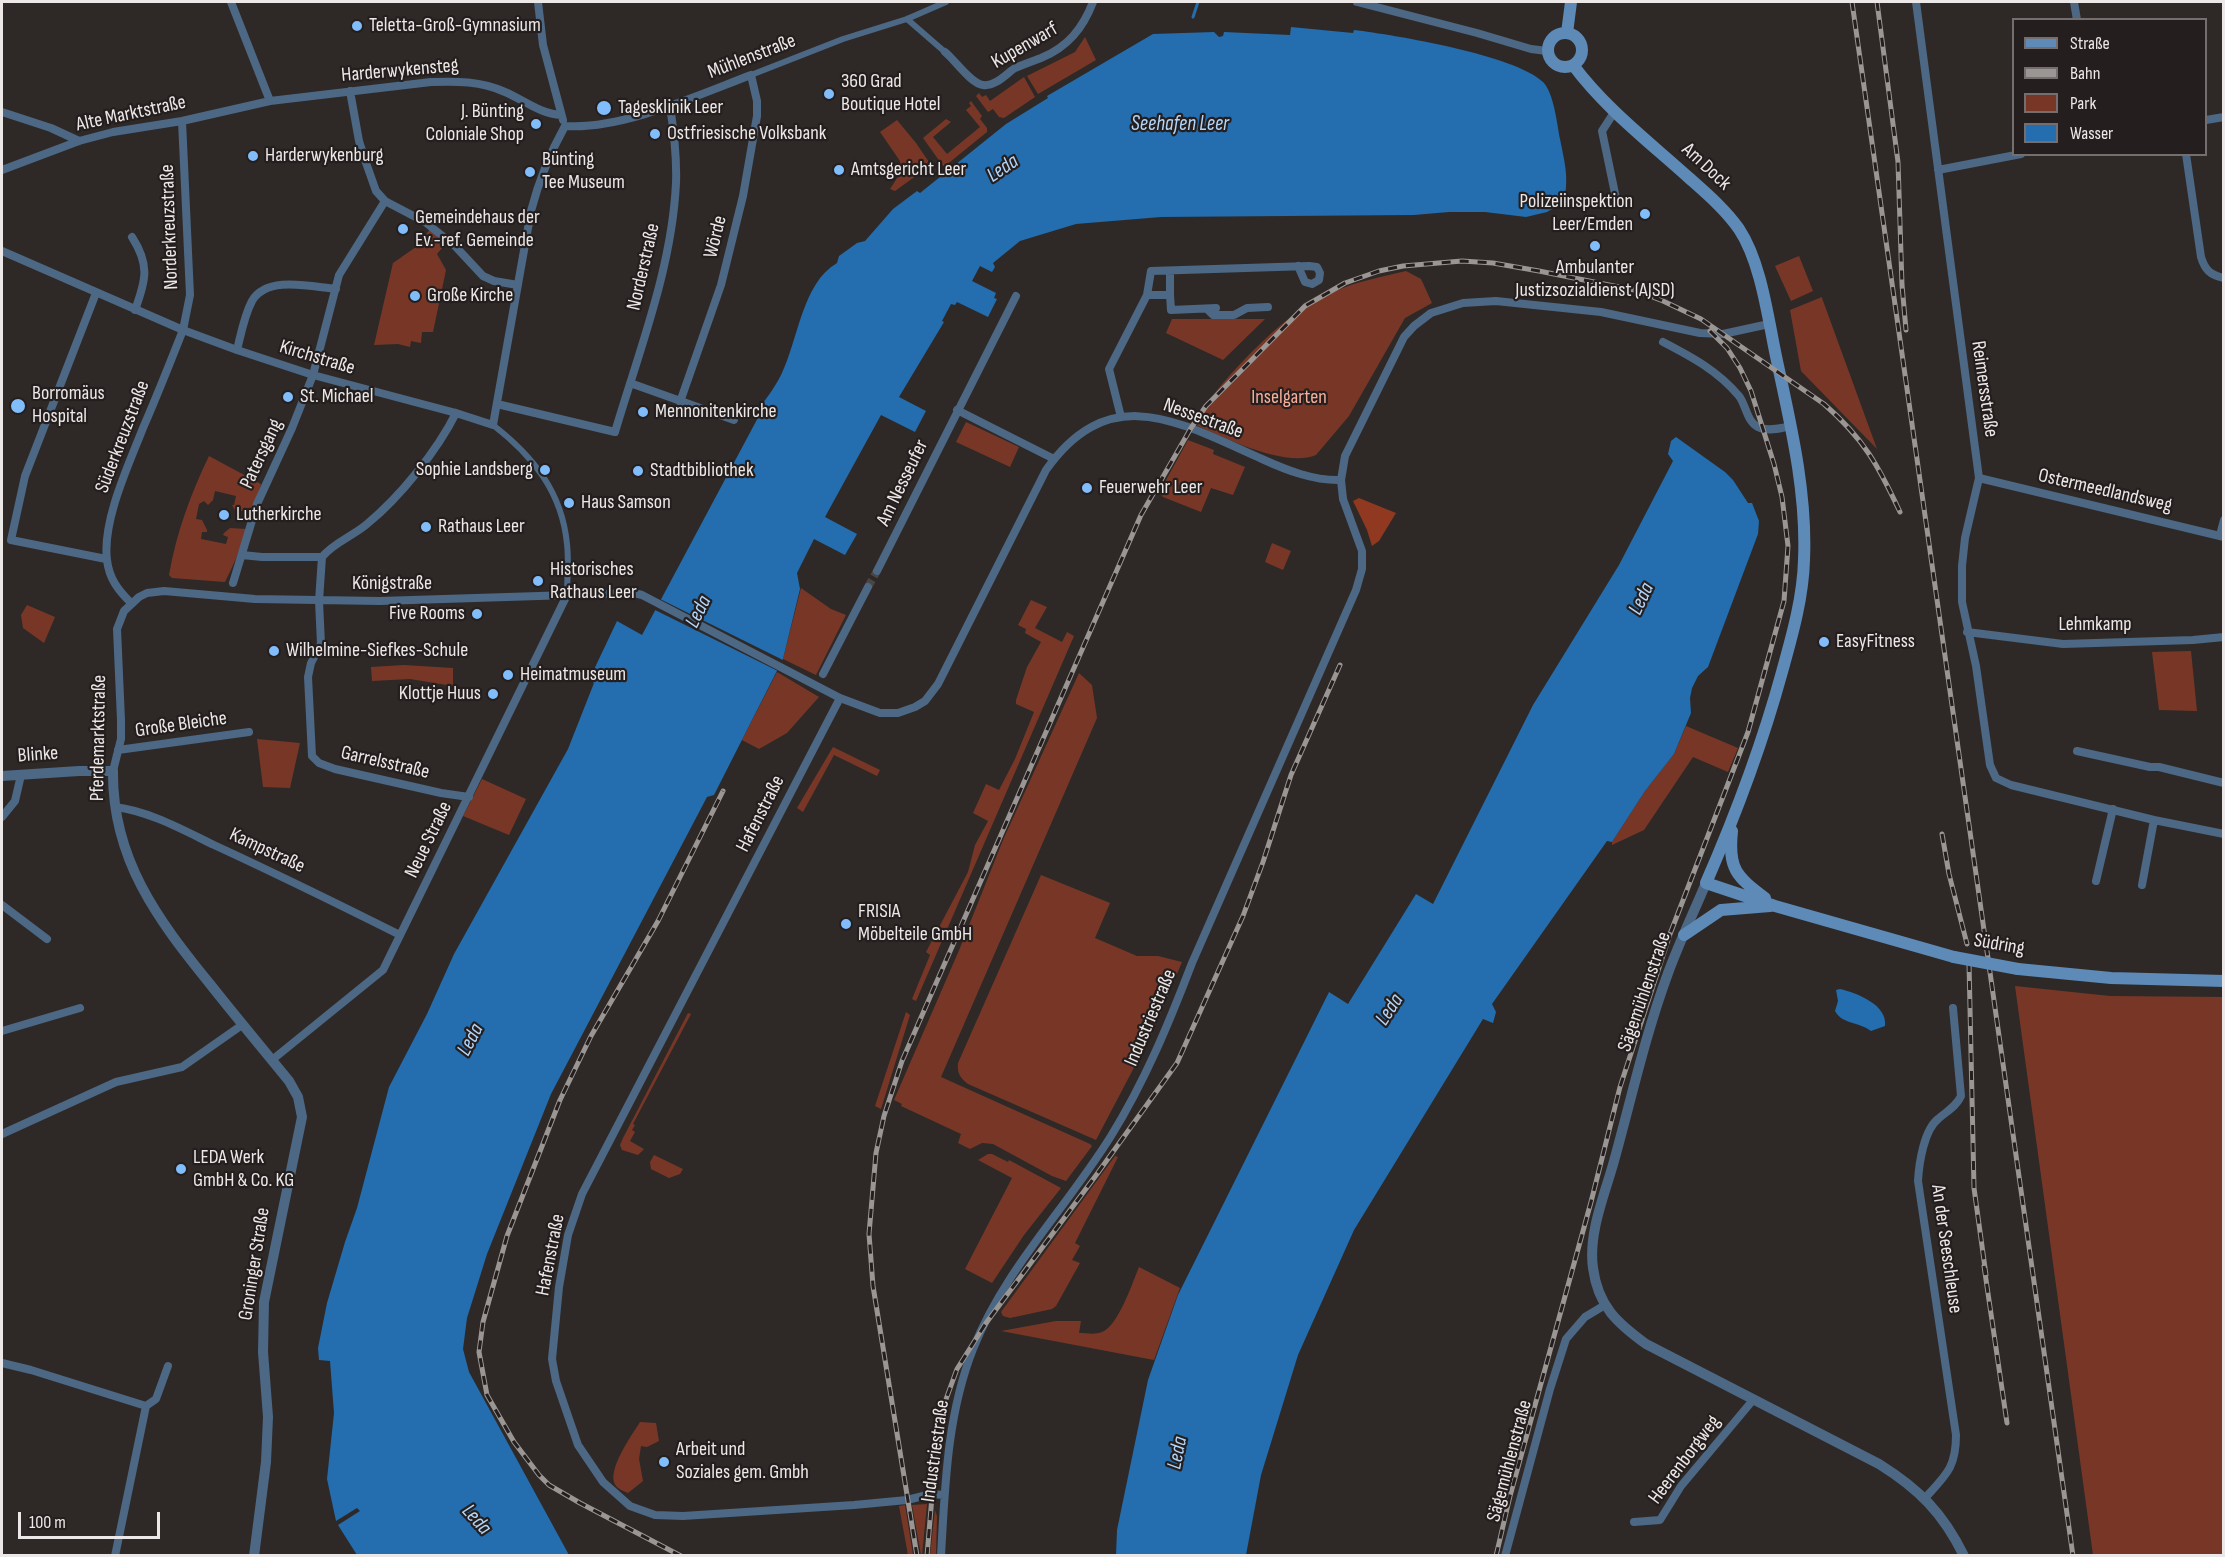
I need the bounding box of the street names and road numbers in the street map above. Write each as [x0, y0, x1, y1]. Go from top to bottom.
street label: Kupenwarf [988, 17, 1062, 75]
street label: Mühlenstraße [705, 29, 799, 85]
street label: Harderwykensteg [340, 54, 460, 88]
street label: Alte Marktstraße [74, 91, 188, 137]
street label: Am Dock [1676, 138, 1736, 196]
street label: Norderkreuzstraße [156, 164, 184, 290]
street label: Wörde [699, 213, 733, 261]
street label: Norderstraße [622, 221, 666, 313]
street label: Kirchstraße [276, 335, 358, 381]
street label: Reimersstraße [1965, 339, 2003, 439]
street label: Süderkreuzstraße [91, 377, 155, 497]
street label: Nessestraße [1160, 393, 1246, 445]
street label: Patersgang [235, 415, 289, 493]
street label: Am Nesseufer [872, 436, 934, 530]
street label: Ostermeedlandsweg [2036, 464, 2174, 518]
street label: Königstraße [352, 572, 432, 596]
street label: Lehmkamp [2058, 613, 2132, 637]
street label: Pferdemarktstraße [86, 675, 112, 801]
street label: Große Bleiche [134, 707, 228, 743]
street label: Garrelsstraße [338, 741, 432, 785]
street label: Blinke [17, 742, 59, 768]
street label: Hafenstraße [732, 772, 790, 856]
street label: Neue Straße [400, 798, 458, 882]
street label: Kampstraße [225, 823, 309, 879]
street label: Sägemühlenstraße [1613, 929, 1677, 1055]
street label: Südring [1972, 929, 2026, 961]
street label: Industriestraße [1120, 966, 1182, 1070]
street label: An der Seeschleuse [1925, 1183, 1967, 1315]
street label: Groninger Straße [234, 1206, 276, 1322]
street label: Hafenstraße [531, 1212, 571, 1298]
street label: Sägemühlenstraße [1482, 1397, 1538, 1525]
street label: Industriestraße [917, 1398, 955, 1504]
street label: Heerenborgweg [1644, 1411, 1726, 1509]

